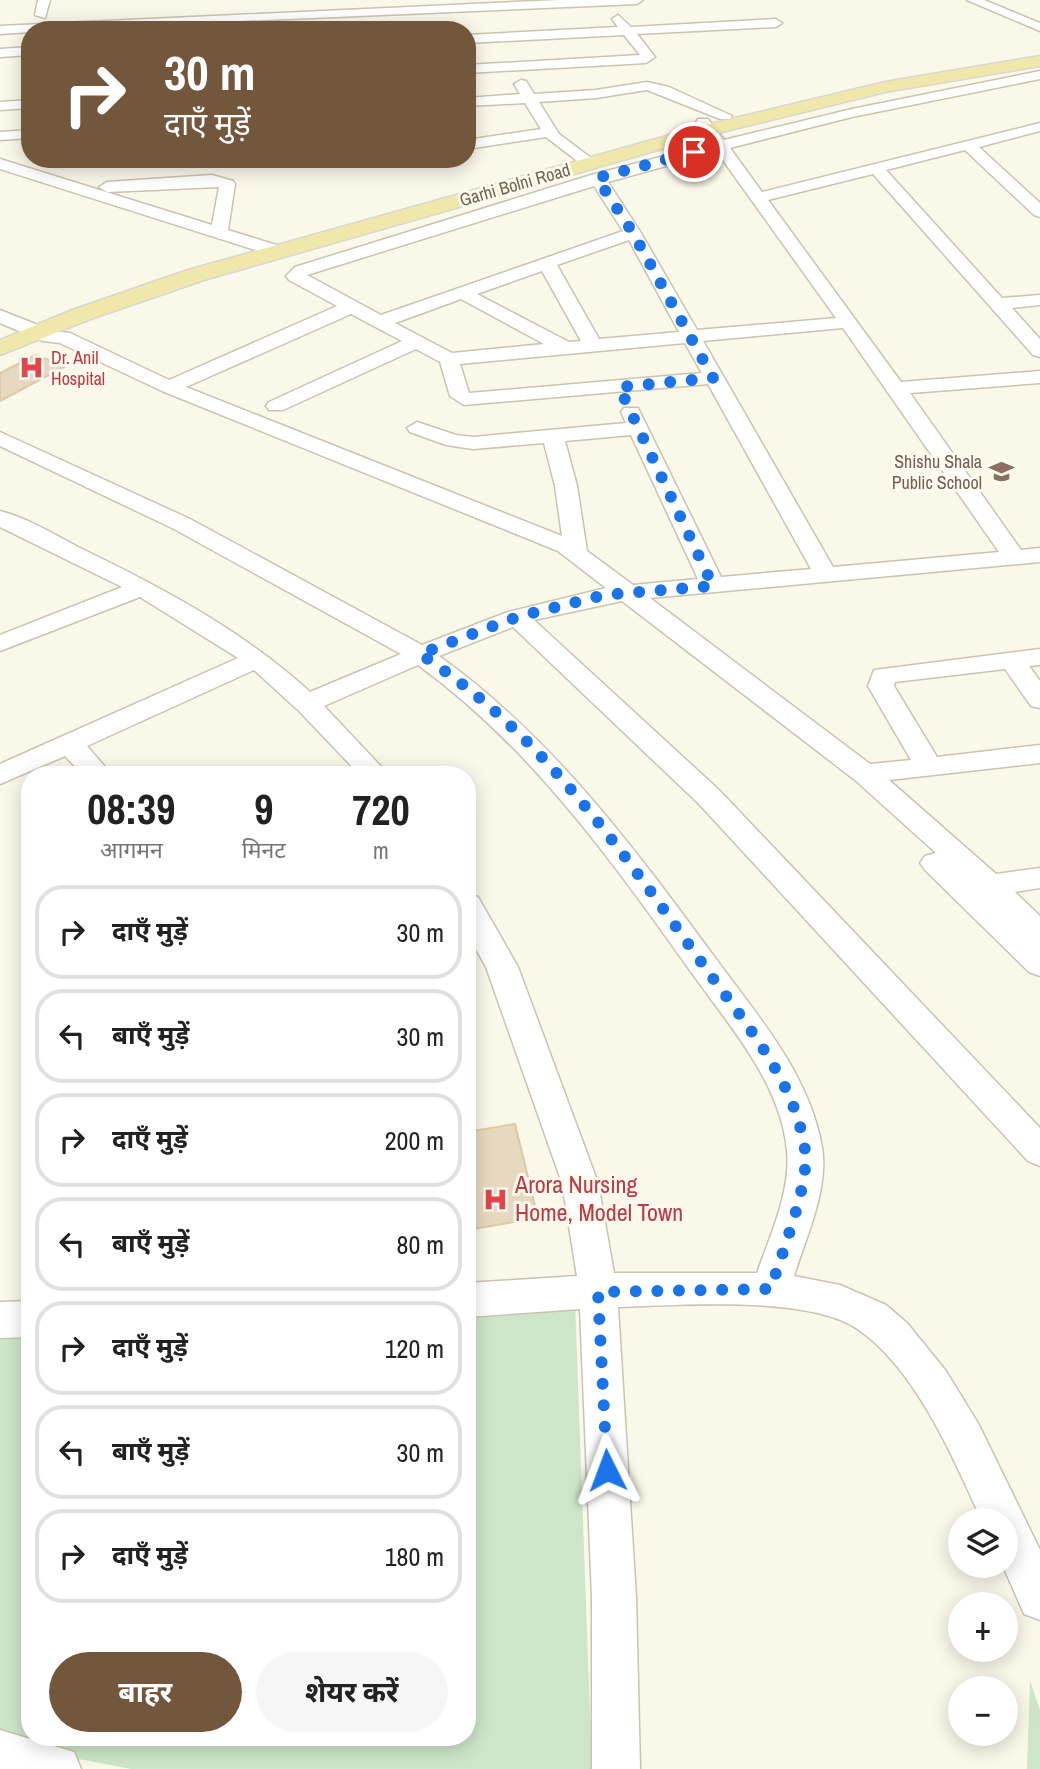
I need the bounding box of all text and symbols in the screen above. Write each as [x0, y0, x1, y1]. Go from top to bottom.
text: 30 m [164, 39, 256, 105]
icon: right [49, 49, 140, 140]
text: दाएँ मुड़ें [164, 102, 251, 145]
pin [664, 122, 724, 182]
icon: arrive [675, 133, 713, 171]
street label: Garhi Bolni Road [457, 157, 573, 212]
place label: Dr. Anil Hospital [51, 345, 105, 391]
hospital icon: Dr. Anil Hospital [17, 354, 45, 382]
place label: Shishu Shala Public School [892, 449, 982, 495]
school or university icon: Shishu Shala Public School [988, 458, 1016, 486]
text: 08:39 [87, 781, 175, 837]
text: 9 [254, 781, 273, 837]
text: 720 [352, 782, 410, 838]
text: आगमन [100, 834, 163, 865]
text: मिनट [242, 834, 286, 865]
text: m [373, 835, 389, 866]
icon: right [53, 913, 91, 951]
text: दाएँ मुड़ें [112, 913, 188, 948]
text: 30 m [397, 915, 444, 950]
icon: left [53, 1017, 91, 1055]
text: बाएँ मुड़ें [112, 1017, 189, 1052]
text: 30 m [397, 1019, 444, 1054]
icon: right [53, 1121, 91, 1159]
text: दाएँ मुड़ें [112, 1121, 188, 1156]
text: 200 m [385, 1123, 444, 1158]
place label: Arora Nursing Home, Model Town [514, 1168, 683, 1228]
hospital icon: Arora Nursing Home, Model Town [481, 1185, 509, 1213]
icon: left [53, 1225, 91, 1263]
text: बाएँ मुड़ें [112, 1225, 189, 1260]
text: 80 m [397, 1227, 444, 1262]
icon: right [53, 1329, 91, 1367]
text: दाएँ मुड़ें [112, 1329, 188, 1364]
text: 120 m [385, 1331, 444, 1366]
icon: left [53, 1433, 91, 1471]
text: बाएँ मुड़ें [112, 1433, 189, 1468]
position arrow [570, 1433, 644, 1507]
text: 30 m [397, 1435, 444, 1470]
map controls [948, 1508, 1018, 1746]
button: layers [948, 1508, 1018, 1578]
icon: right [53, 1537, 91, 1575]
text: दाएँ मुड़ें [112, 1537, 188, 1572]
text: 180 m [385, 1539, 444, 1574]
button: + [948, 1592, 1018, 1662]
button: बाहर [49, 1652, 242, 1732]
button: शेयर करें [256, 1652, 448, 1732]
button: − [948, 1676, 1018, 1746]

